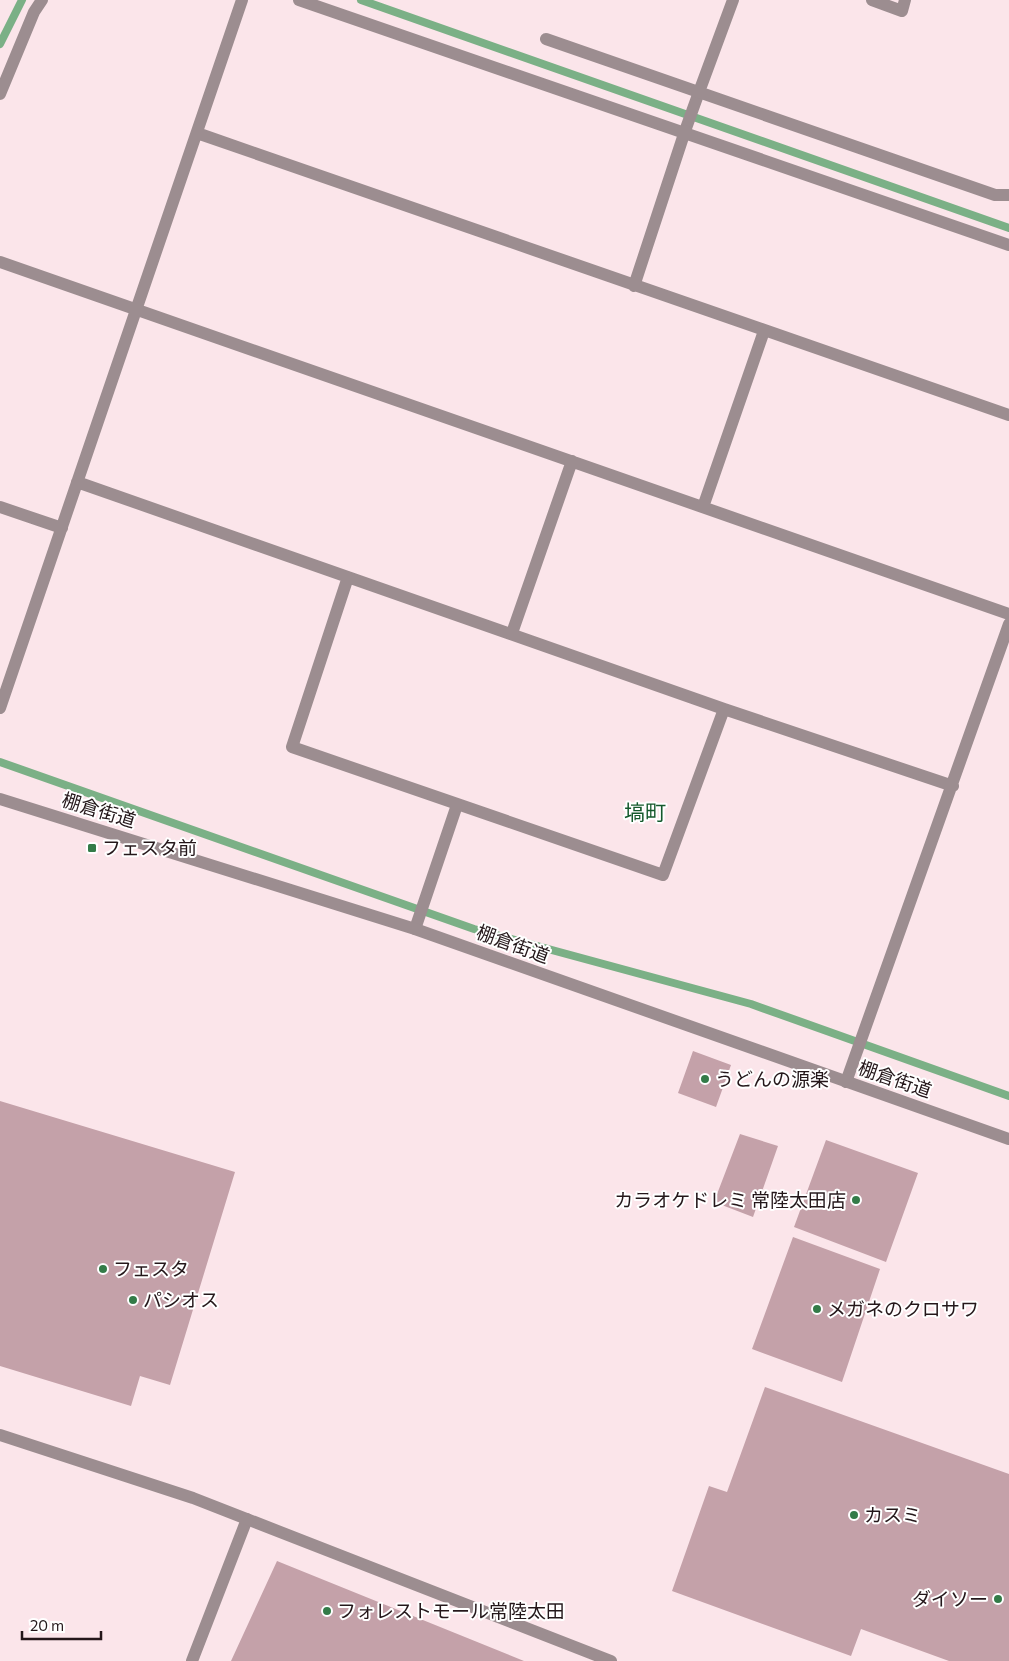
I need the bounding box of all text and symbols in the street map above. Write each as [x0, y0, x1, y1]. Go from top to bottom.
street label: 棚倉街道 [59, 787, 139, 832]
district label: 塙町 [624, 799, 666, 824]
place label: フェスタ前 [102, 836, 197, 859]
marker: フェスタ前 [86, 842, 98, 854]
street label: 棚倉街道 [474, 920, 553, 967]
street label: 棚倉街道 [855, 1055, 935, 1102]
place label: うどんの源楽 [715, 1067, 829, 1090]
marker: うどんの源楽 [699, 1073, 711, 1085]
place label: カラオケドレミ 常陸太田店 [614, 1188, 846, 1211]
marker: カラオケドレミ 常陸太田店 [850, 1194, 862, 1206]
place label: フェスタ [113, 1257, 189, 1280]
marker: フェスタ [97, 1263, 109, 1275]
place label: パシオス [143, 1288, 219, 1311]
marker: パシオス [127, 1294, 139, 1306]
place label: メガネのクロサワ [827, 1297, 979, 1320]
marker: メガネのクロサワ [811, 1303, 823, 1315]
place label: カスミ [864, 1503, 921, 1526]
marker: カスミ [848, 1509, 860, 1521]
place label: ダイソー [912, 1587, 988, 1610]
marker: ダイソー [992, 1593, 1004, 1605]
place label: フォレストモール常陸太田 [337, 1599, 565, 1622]
marker: フォレストモール常陸太田 [321, 1605, 333, 1617]
scale bar [22, 1608, 101, 1640]
text: 20 m [30, 1616, 64, 1634]

